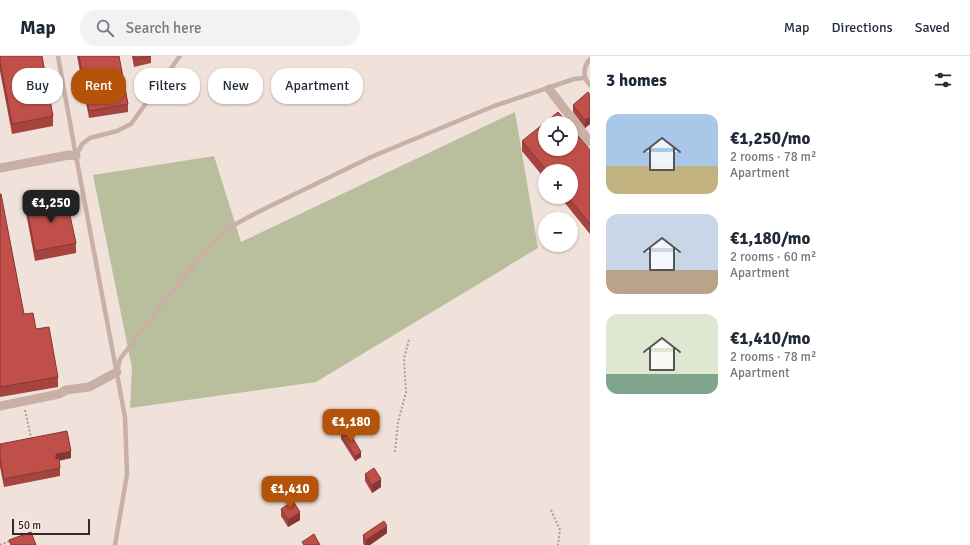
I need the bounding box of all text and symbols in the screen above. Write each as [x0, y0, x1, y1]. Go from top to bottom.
search box [80, 10, 360, 46]
text: Map [20, 16, 56, 40]
icon: search [94, 17, 116, 39]
text: Search here [126, 19, 201, 37]
text: Map [784, 19, 810, 36]
text: Directions [832, 19, 893, 36]
text: Saved [915, 19, 950, 36]
chip: Buy [12, 68, 63, 104]
chip: Rent [71, 68, 126, 104]
chip: Filters [134, 68, 200, 104]
chip: New [208, 68, 263, 104]
chip: Apartment [271, 68, 363, 104]
icon: filters [932, 69, 954, 91]
text: 3 homes [606, 70, 667, 91]
map controls [538, 116, 578, 252]
button: locate [538, 116, 578, 156]
text: €1,250/mo [730, 128, 810, 149]
icon: home [638, 130, 686, 178]
text: 2 rooms · 78 m² [730, 149, 816, 165]
button: + [538, 164, 578, 204]
text: Apartment [730, 165, 790, 181]
pin: €1,250 [18, 190, 84, 224]
text: €1,250 [32, 195, 70, 211]
button: − [538, 212, 578, 252]
text: €1,180/mo [730, 228, 810, 249]
icon: home [638, 230, 686, 278]
text: 2 rooms · 60 m² [730, 249, 816, 265]
text: Apartment [730, 265, 790, 281]
text: €1,410/mo [730, 328, 810, 349]
icon: home [638, 330, 686, 378]
text: 2 rooms · 78 m² [730, 349, 816, 365]
text: Apartment [730, 365, 790, 381]
pin: €1,180 [318, 409, 384, 443]
text: €1,180 [332, 414, 370, 430]
pin: €1,410 [257, 476, 323, 510]
text: €1,410 [271, 481, 309, 497]
scale bar [12, 517, 90, 536]
text: 50 m [18, 519, 41, 532]

